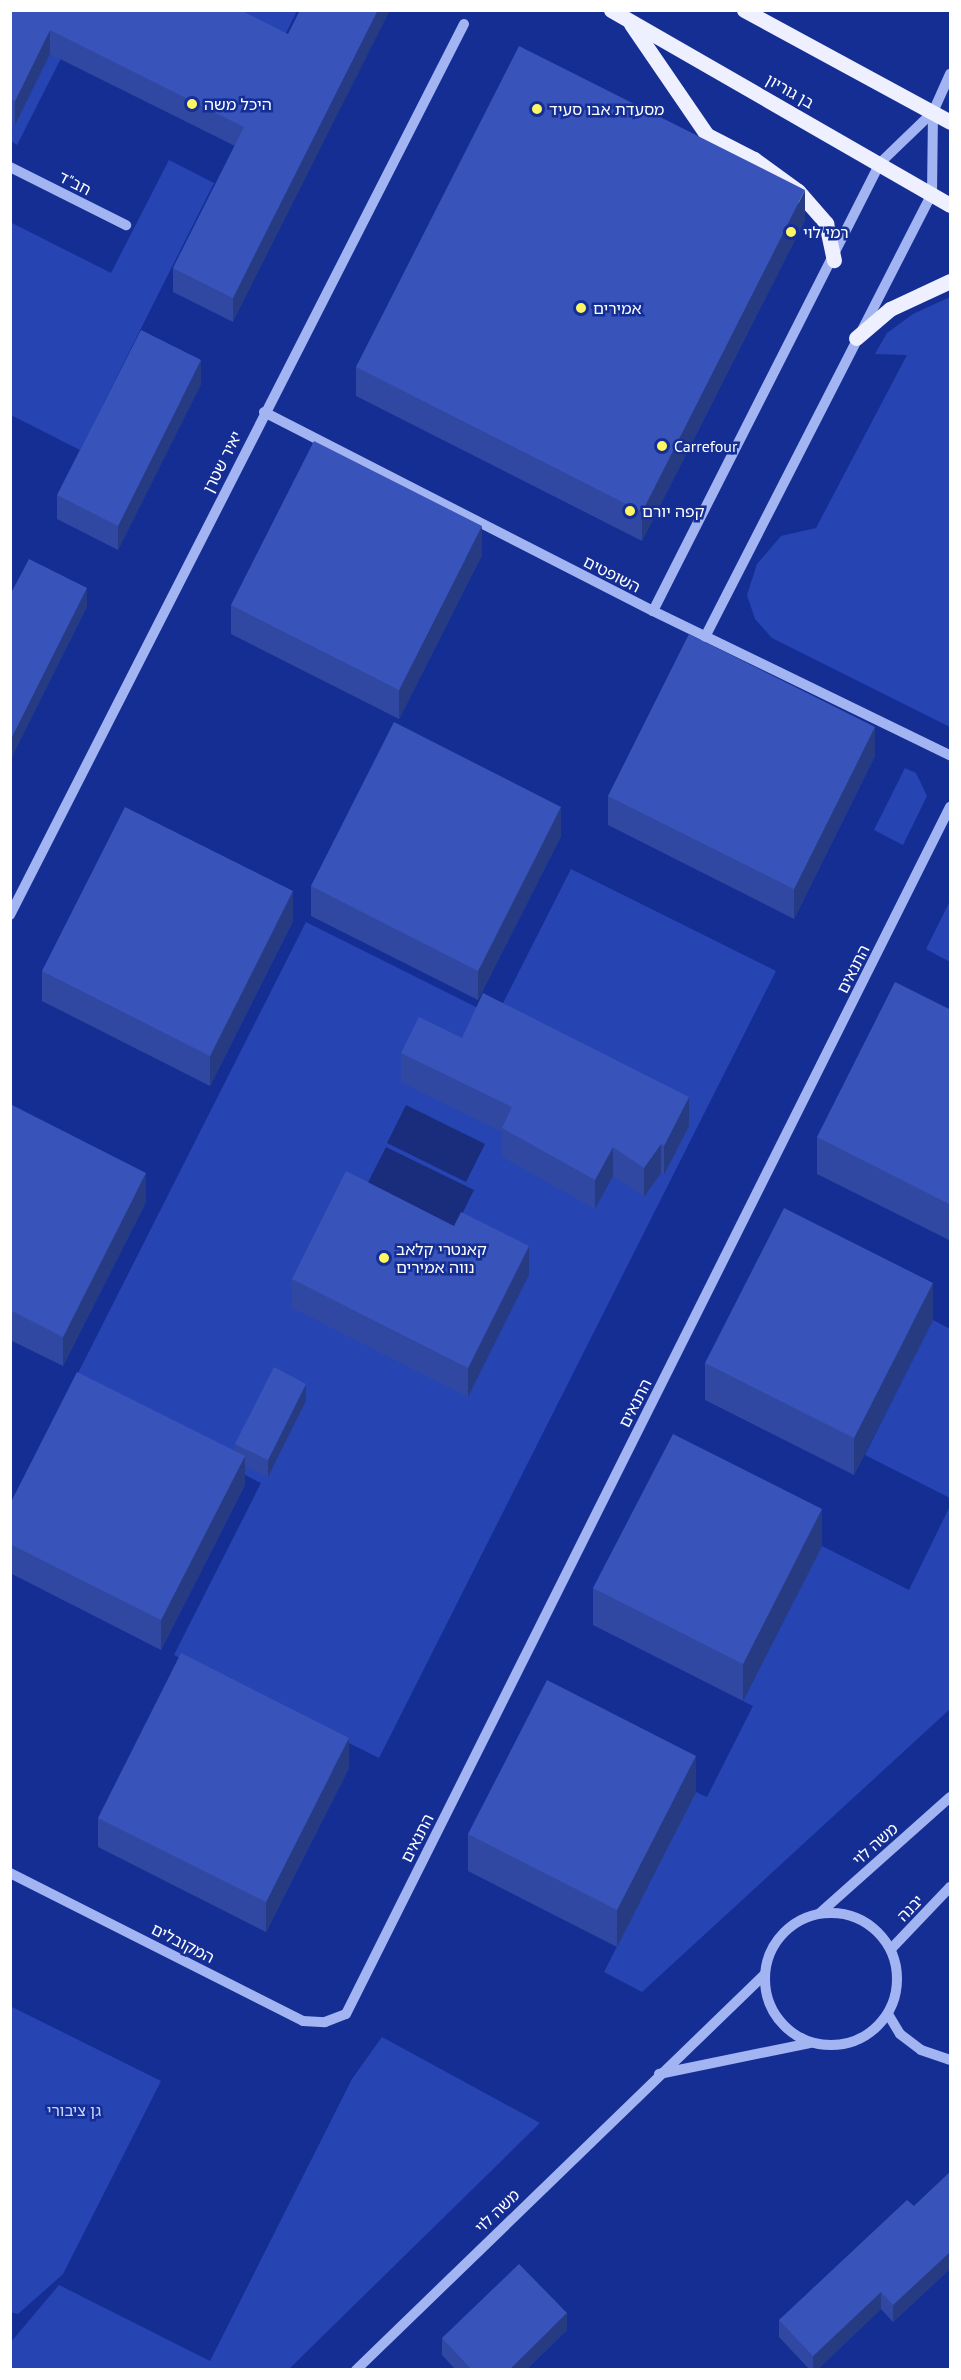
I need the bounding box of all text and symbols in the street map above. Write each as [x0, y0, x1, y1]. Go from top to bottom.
street label: בן גוריון [762, 70, 818, 112]
place label: היכל משה [204, 94, 272, 114]
marker: היכל משה [185, 97, 199, 111]
place label: מסעדת אבו סעיד [549, 99, 664, 119]
marker: מסעדת אבו סעיד [530, 102, 544, 116]
street label: חב"ד [56, 167, 94, 199]
place label: רמי לוי [803, 222, 849, 242]
marker: רמי לוי [784, 225, 798, 239]
place label: אמירים [593, 298, 642, 318]
marker: אמירים [574, 301, 588, 315]
street label: יאיר שטרן [198, 428, 246, 496]
place label: Carrefour [674, 436, 737, 456]
marker: Carrefour [655, 439, 669, 453]
place label: קפה יורם [642, 501, 705, 521]
marker: קפה יורם [623, 504, 637, 518]
street label: השופטים [580, 552, 644, 596]
street label: התנאים [833, 941, 873, 997]
place label: קאנטרי קלאב נווה אמירים [396, 1239, 487, 1277]
marker: קאנטרי קלאב נווה אמירים [377, 1251, 391, 1265]
street label: התנאים [615, 1375, 655, 1431]
street label: התנאים [397, 1810, 437, 1866]
street label: משה לוי [848, 1819, 902, 1869]
street label: יבנה [893, 1891, 927, 1925]
street label: המקובלים [148, 1919, 218, 1967]
park label: גן ציבורי [47, 2100, 101, 2120]
street label: משה לוי [471, 2185, 523, 2237]

